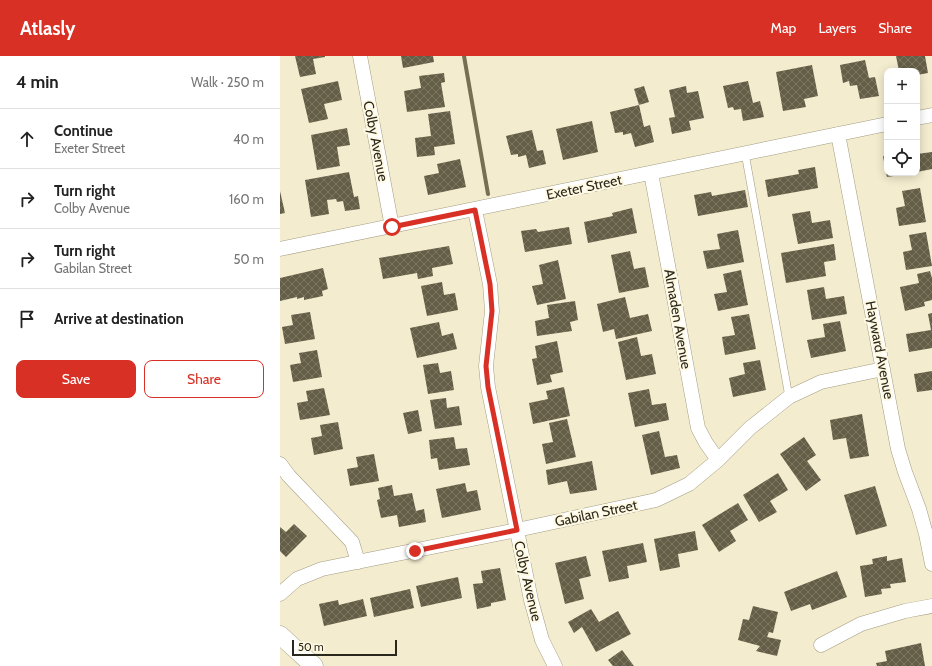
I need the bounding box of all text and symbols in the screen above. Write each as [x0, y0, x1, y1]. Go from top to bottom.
text: Atlasly [20, 17, 76, 40]
text: Map [771, 19, 796, 37]
text: Layers [818, 19, 856, 37]
text: Share [878, 19, 912, 37]
map controls [884, 68, 920, 176]
button: + [884, 68, 920, 104]
text: 4 min [16, 72, 59, 92]
text: Walk · 250 m [191, 74, 264, 90]
street label: Colby Avenue [359, 99, 393, 183]
button: − [884, 104, 920, 140]
text: Continue [54, 122, 113, 140]
icon: ahead [16, 128, 38, 150]
text: 40 m [233, 131, 264, 147]
text: Exeter Street [54, 140, 125, 156]
button: locate [884, 140, 920, 176]
street label: Exeter Street [545, 170, 624, 204]
text: Turn right [54, 182, 115, 200]
icon: right [16, 188, 38, 210]
text: 160 m [229, 191, 264, 207]
text: Colby Avenue [54, 200, 130, 216]
route start [383, 218, 401, 236]
text: Turn right [54, 242, 115, 260]
icon: right [16, 248, 38, 270]
text: 50 m [234, 251, 264, 267]
text: Gabilan Street [54, 260, 132, 276]
street label: Almaden Avenue [660, 268, 696, 370]
street label: Hayward Avenue [862, 299, 898, 401]
icon: arrive [16, 308, 38, 330]
text: Arrive at destination [54, 310, 184, 328]
button: Save [16, 360, 136, 398]
button: Share [144, 360, 264, 398]
street label: Gabilan Street [553, 495, 639, 531]
street label: Colby Avenue [510, 539, 546, 623]
route end [406, 542, 424, 560]
scale bar [292, 638, 397, 657]
text: 50 m [298, 640, 324, 654]

